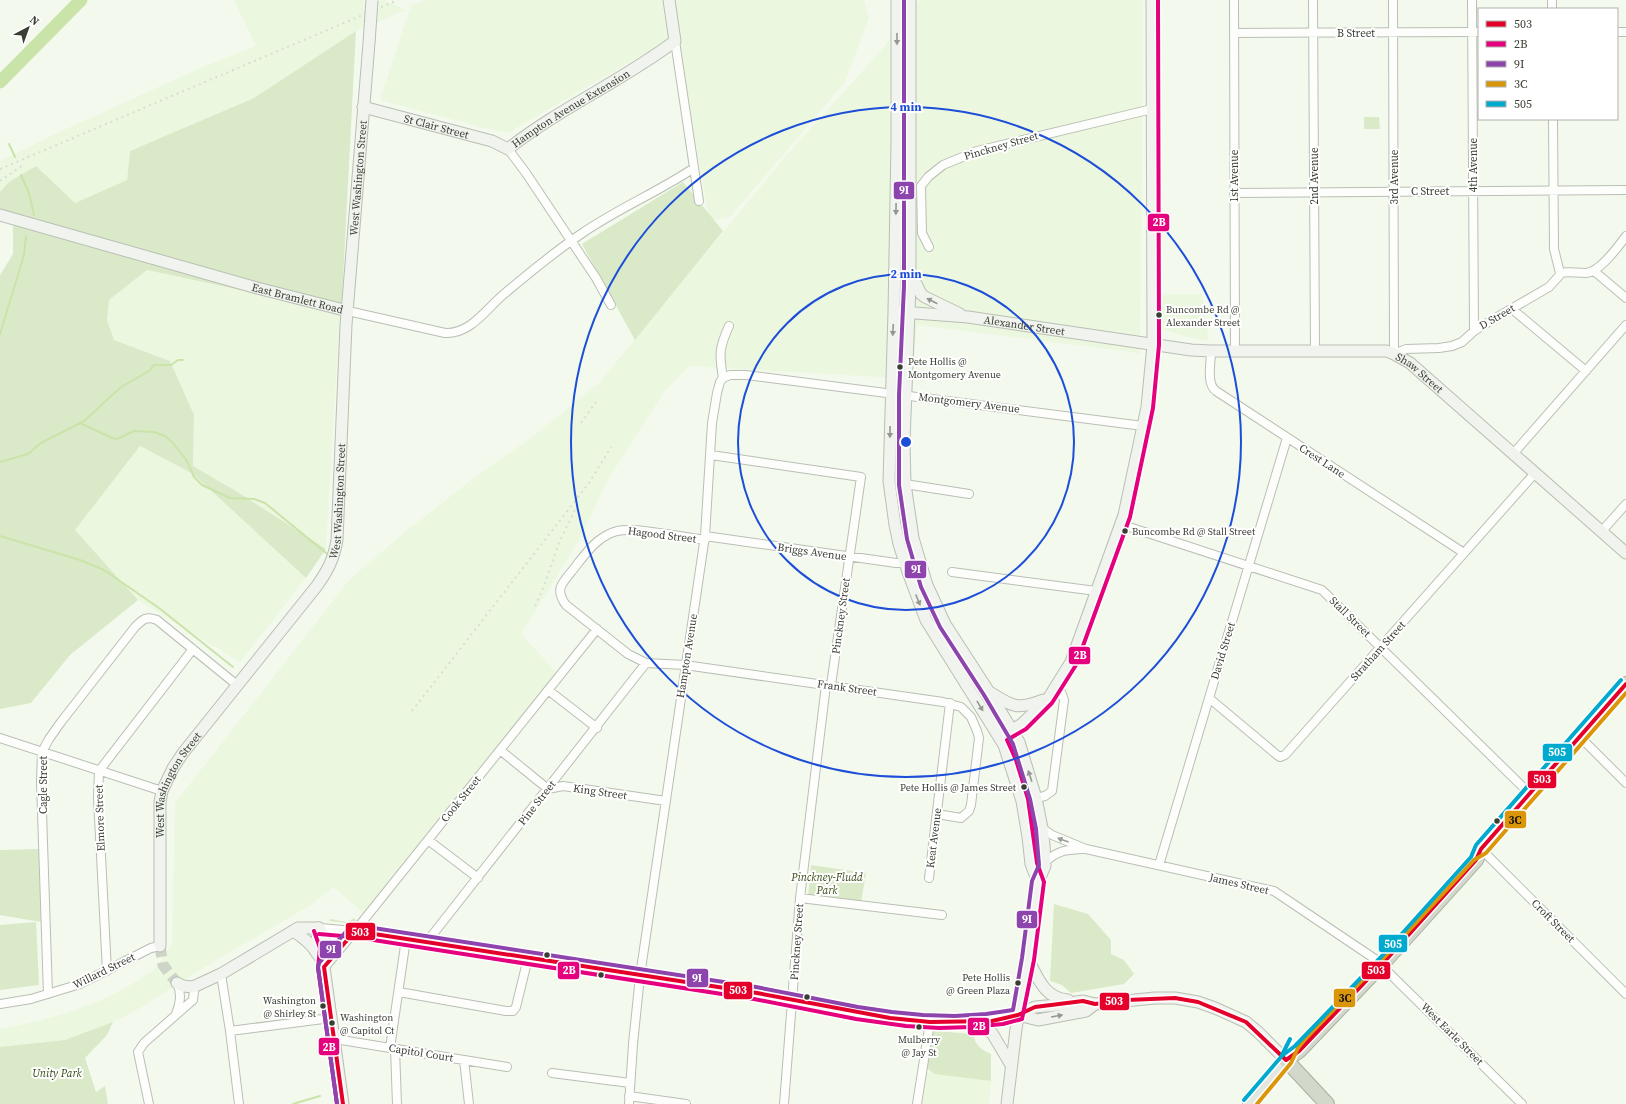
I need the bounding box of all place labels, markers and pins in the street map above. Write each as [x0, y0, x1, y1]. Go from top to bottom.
place label: Buncombe Rd @ Alexander Street [1166, 303, 1241, 329]
marker: Buncombe Rd @ Alexander Street [1154, 310, 1164, 320]
place label: Pete Hollis @ Montgomery Avenue [908, 355, 1001, 381]
marker: Pete Hollis @ Montgomery Avenue [895, 362, 905, 372]
centre of rings [899, 435, 913, 449]
place label: Buncombe Rd @ Stall Street [1132, 525, 1256, 538]
marker: Buncombe Rd @ Stall Street [1120, 526, 1130, 536]
place label: Pete Hollis @ James Street [900, 781, 1017, 794]
marker: Pete Hollis @ James Street [1019, 782, 1029, 792]
unlabelled marker [1492, 816, 1502, 826]
unlabelled marker [542, 950, 552, 960]
unlabelled marker [596, 970, 606, 980]
place label: Pete Hollis @ Green Plaza [946, 971, 1011, 997]
marker: Pete Hollis @ Green Plaza [1013, 978, 1023, 988]
unlabelled marker [802, 992, 812, 1002]
place label: Washington @ Shirley St [263, 994, 317, 1020]
marker: Washington @ Shirley St [318, 1001, 328, 1011]
place label: Washington @ Capitol Ct [340, 1011, 395, 1037]
marker: Washington @ Capitol Ct [327, 1018, 337, 1028]
marker: Mulberry @ Jay St [914, 1022, 924, 1032]
place label: Mulberry @ Jay St [898, 1033, 941, 1059]

